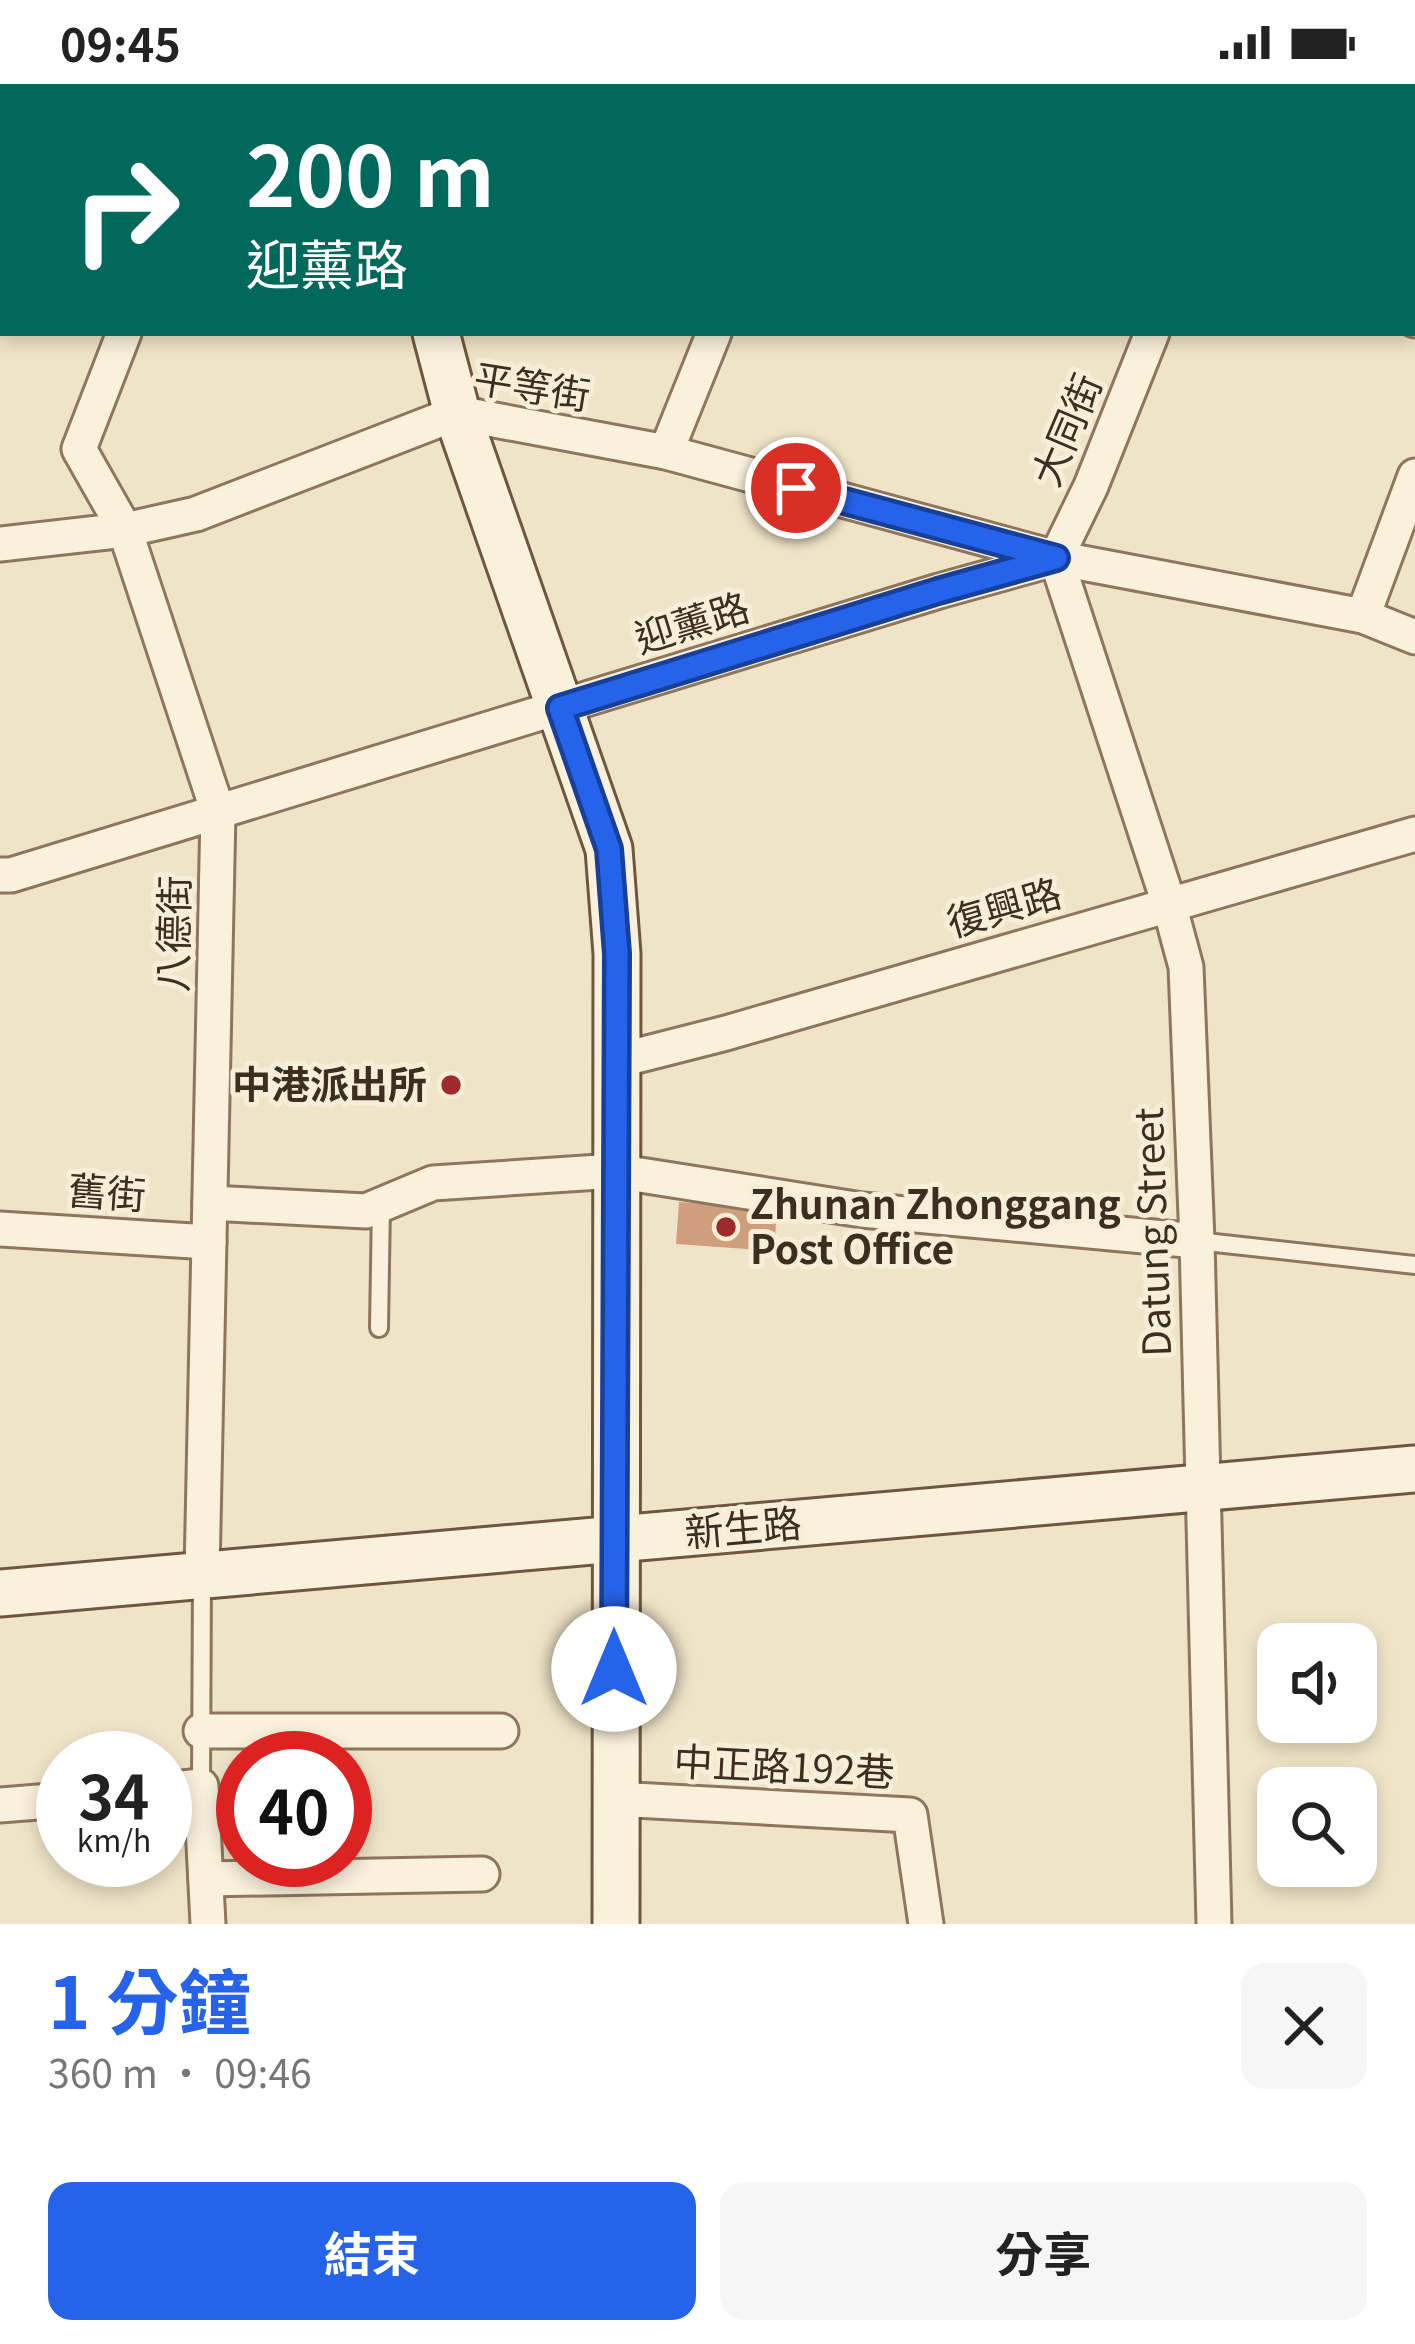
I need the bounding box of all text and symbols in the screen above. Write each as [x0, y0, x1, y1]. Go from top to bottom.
text: 09:45 [60, 10, 181, 75]
text: 200 m [246, 110, 495, 231]
icon: right [48, 132, 204, 288]
text: 迎薰路 [246, 222, 408, 301]
street label: 平等街 [470, 347, 595, 421]
street label: 大同街 [1016, 364, 1113, 494]
pin [745, 437, 847, 539]
icon: arrive [763, 455, 829, 521]
street label: 迎薰路 [627, 576, 755, 664]
street label: 復興路 [939, 862, 1067, 948]
street label: 八德街 [142, 875, 200, 993]
place label: 中港派出所 [232, 1054, 427, 1110]
marker: 中港派出所 [438, 1072, 464, 1098]
street label: Datung Street [1118, 1106, 1182, 1358]
street label: 舊街 [66, 1159, 148, 1221]
place label: Zhunan Zhonggang Post Office [750, 1174, 1121, 1275]
marker: Zhunan Zhonggang Post Office [713, 1214, 739, 1240]
street label: 新生路 [682, 1492, 803, 1558]
position arrow [551, 1606, 677, 1732]
map controls [1257, 1623, 1377, 1887]
button: sound [1257, 1623, 1377, 1743]
street label: 中正路192巷 [672, 1730, 896, 1798]
speed limit sign: 40 [216, 1731, 372, 1887]
text: 34 [79, 1750, 149, 1837]
button: search [1257, 1767, 1377, 1887]
text: km/h [77, 1817, 151, 1861]
text: 1 分鐘 [48, 1945, 251, 2050]
button: close [1241, 1963, 1367, 2089]
text: 360 m · 09:46 [48, 2043, 312, 2099]
button: 結束 [48, 2182, 696, 2320]
button: 分享 [720, 2182, 1367, 2320]

